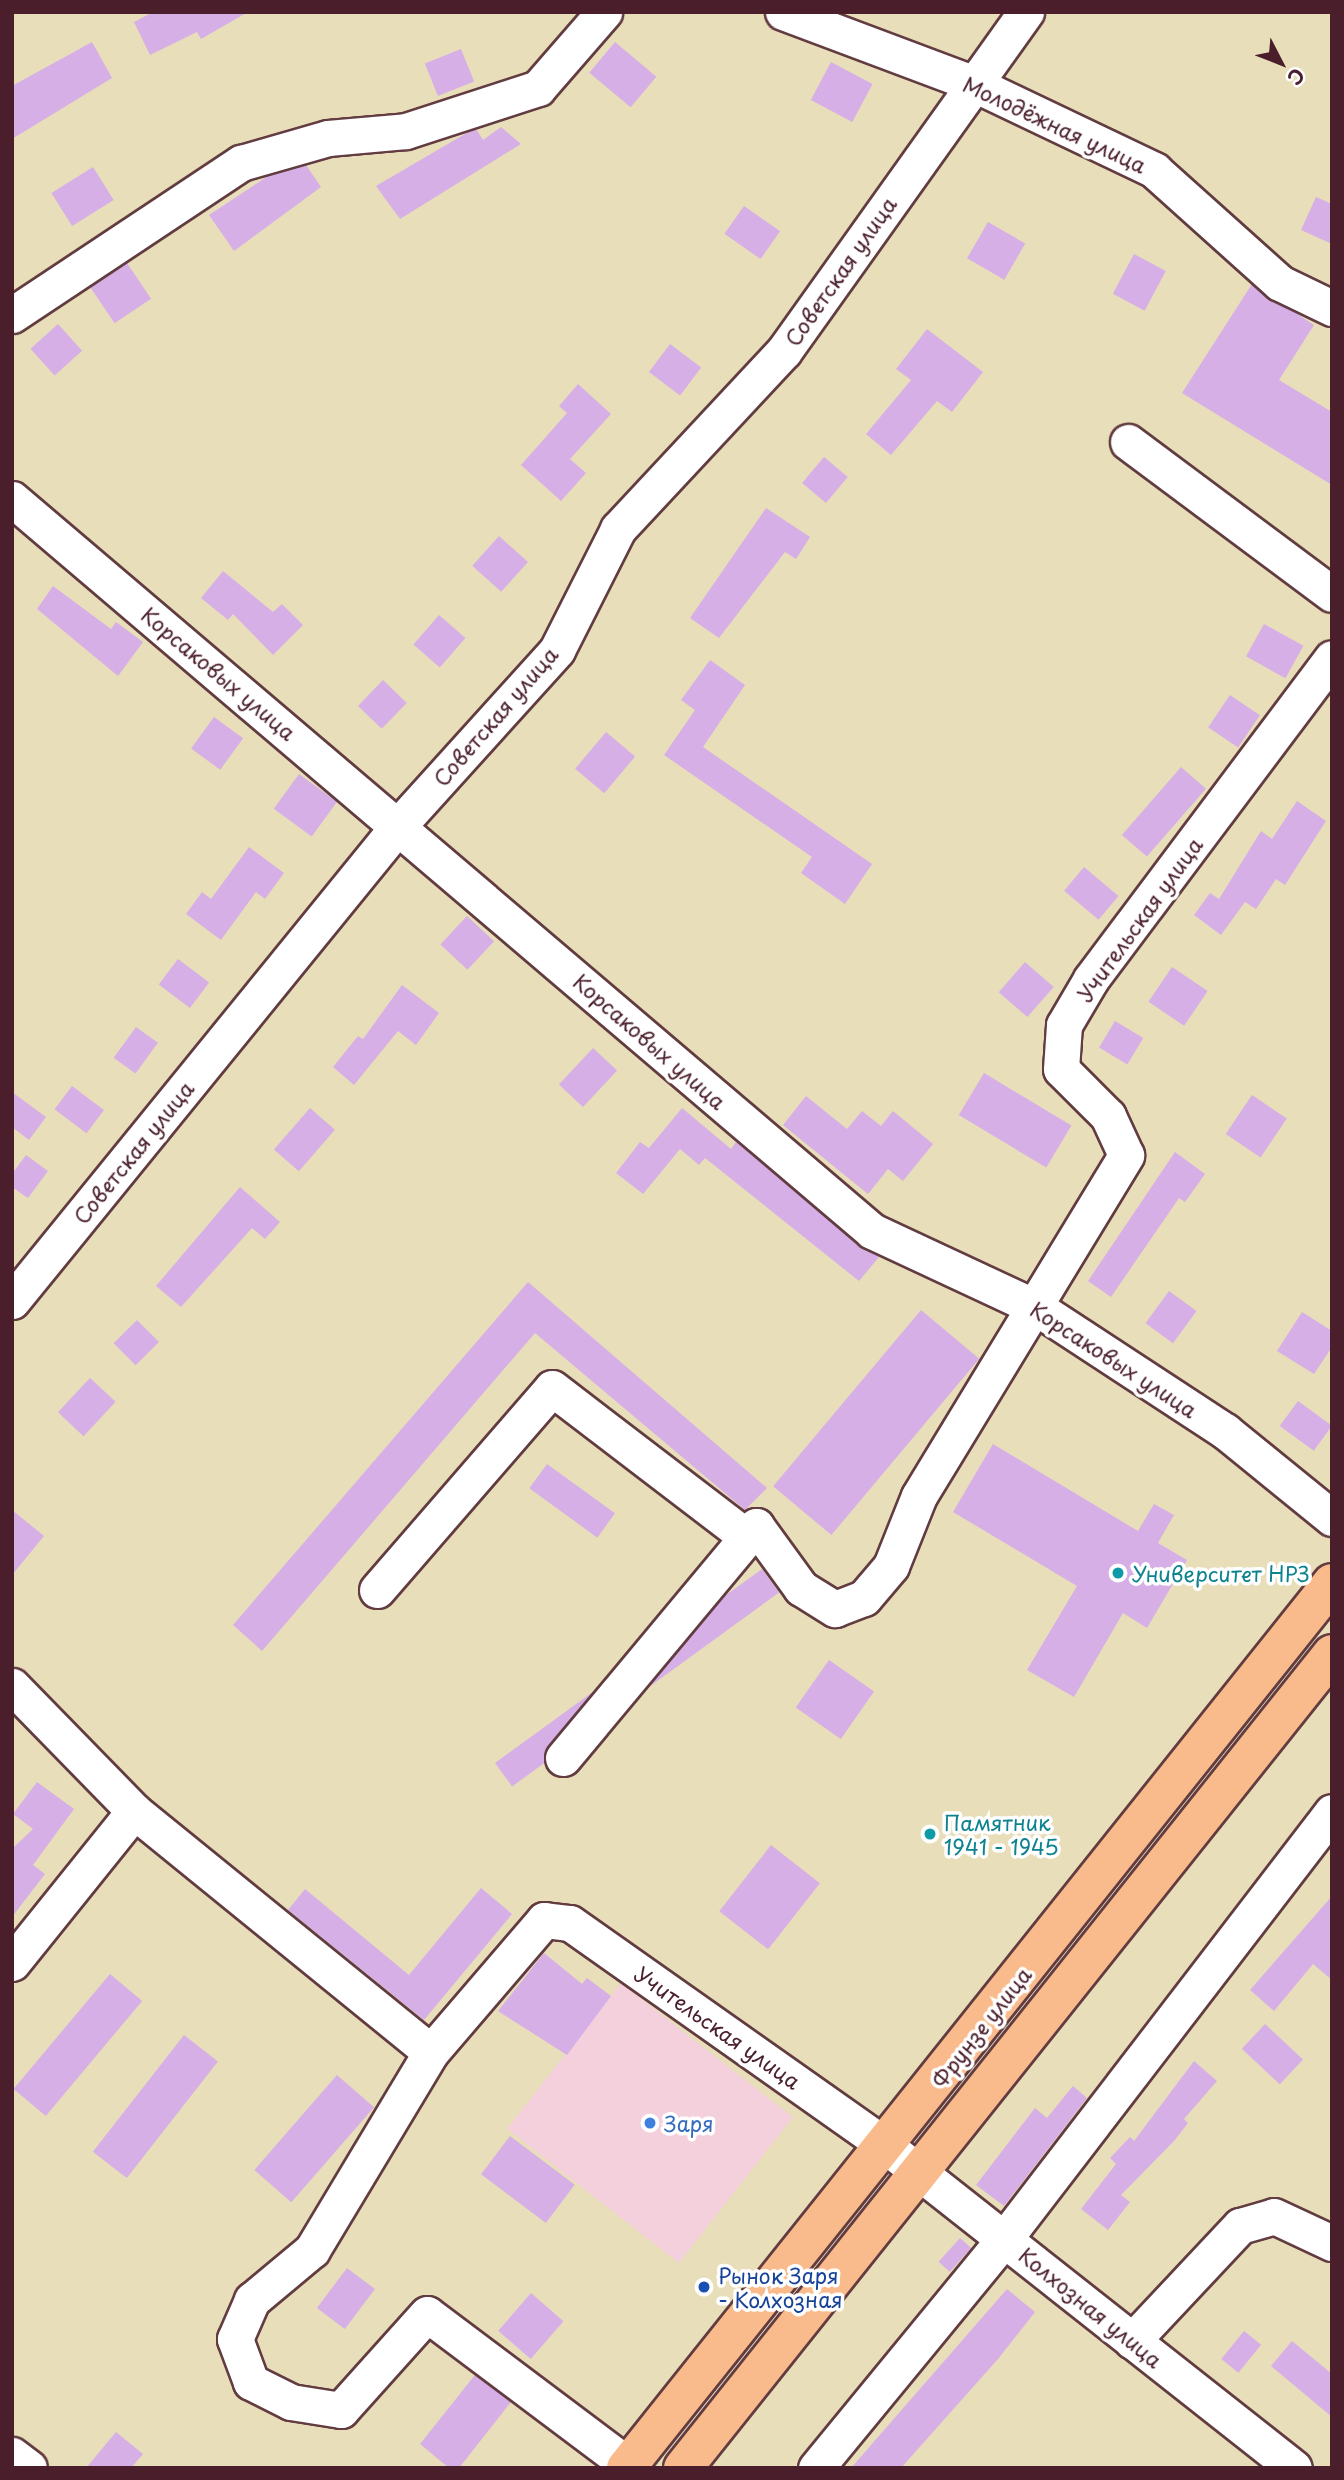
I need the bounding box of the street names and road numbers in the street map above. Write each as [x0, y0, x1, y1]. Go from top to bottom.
street label: Молодёжная улица [959, 70, 1151, 178]
street label: Советская улица [779, 191, 901, 351]
street label: Корсаковых улица [137, 601, 301, 745]
street label: Советская улица [427, 641, 563, 791]
street label: Учительская улица [1071, 831, 1207, 1007]
street label: Корсаковых улица [569, 968, 731, 1114]
street label: Советская улица [67, 1075, 199, 1229]
street label: Корсаковых улица [1026, 1296, 1202, 1422]
street label: Учительская улица [630, 1960, 806, 2094]
street label: Фрунзе улица [926, 1961, 1036, 2093]
street label: Колхозная улица [1014, 2241, 1168, 2373]

